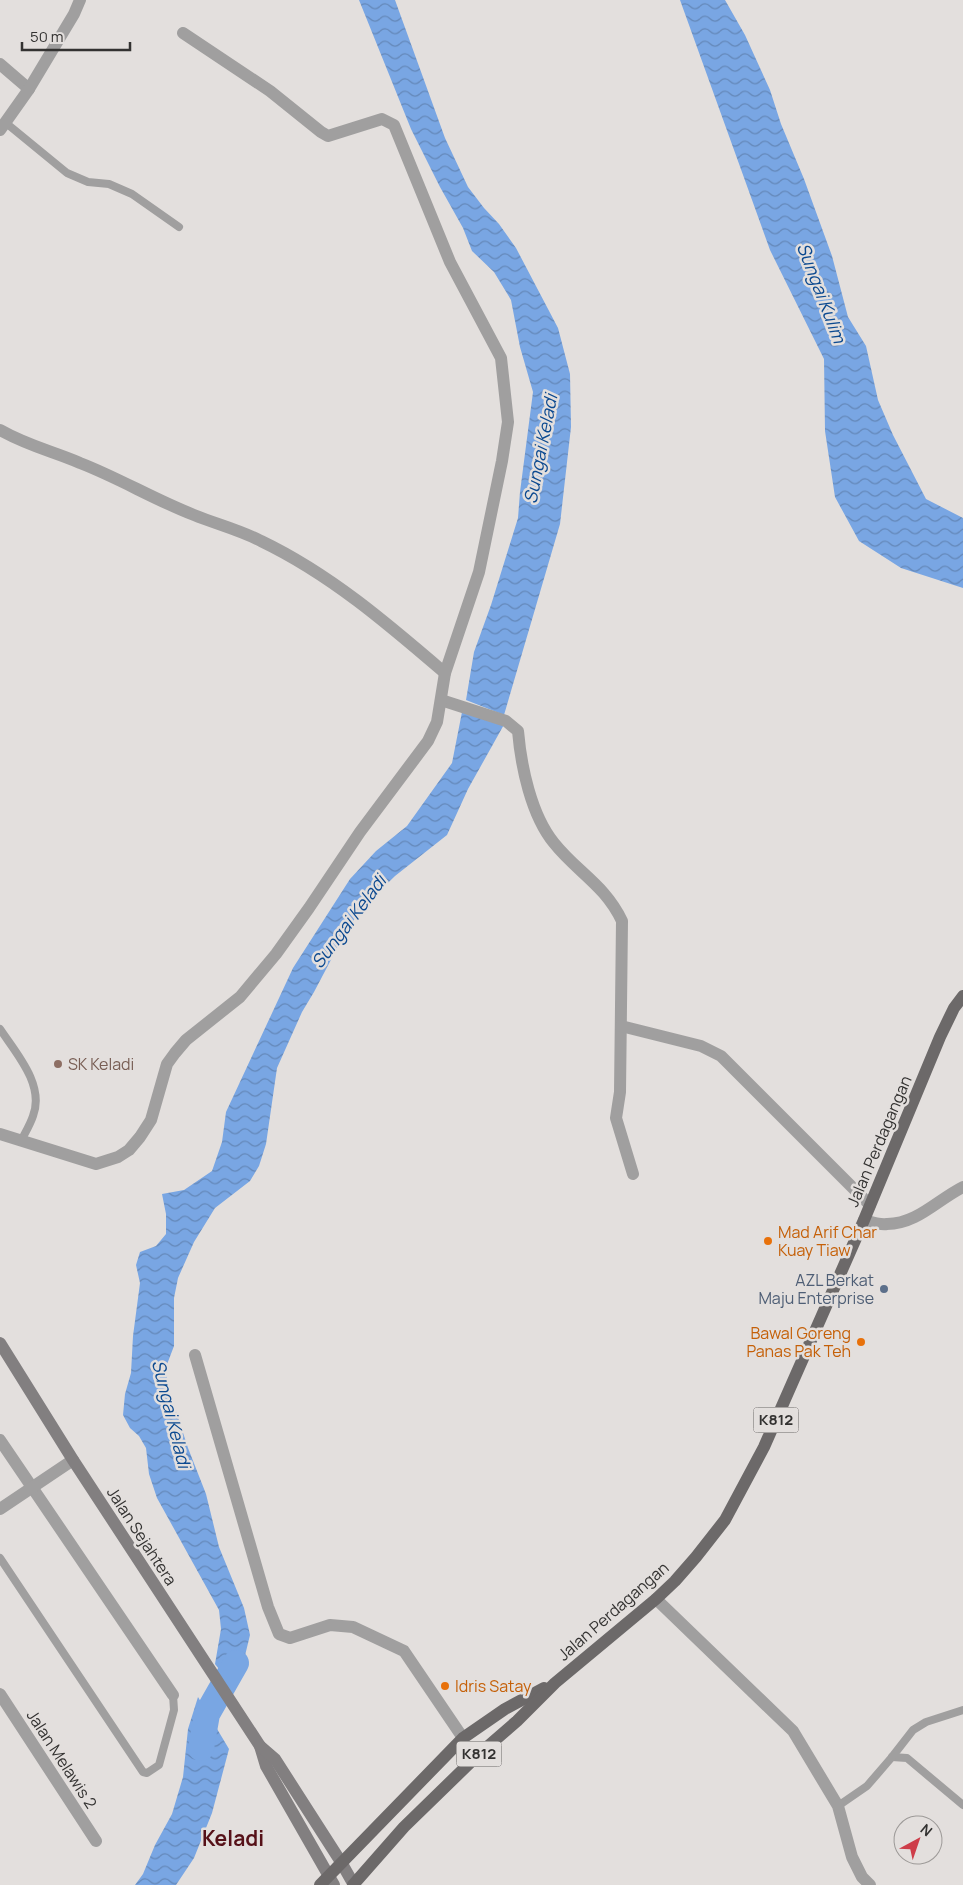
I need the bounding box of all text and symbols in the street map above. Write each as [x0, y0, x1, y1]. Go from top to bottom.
scale bar [22, 20, 130, 52]
text: 50 m [30, 26, 64, 47]
water label: Sungai Kulim [792, 239, 853, 348]
water label: Sungai Keladi [518, 390, 563, 505]
water label: Sungai Keladi [305, 868, 393, 973]
place label: SK Keladi [68, 1053, 134, 1075]
marker: SK Keladi [52, 1058, 64, 1070]
street label: Jalan Perdagangan [841, 1072, 917, 1210]
place label: Mad Arif Char Kuay Tiaw [778, 1221, 877, 1261]
marker: Mad Arif Char Kuay Tiaw [762, 1235, 774, 1247]
place label: AZL Berkat Maju Enterprise [758, 1269, 874, 1309]
marker: AZL Berkat Maju Enterprise [878, 1283, 890, 1295]
place label: Bawal Goreng Panas Pak Teh [746, 1322, 851, 1362]
marker: Bawal Goreng Panas Pak Teh [855, 1336, 867, 1348]
water label: Sungai Keladi [147, 1357, 198, 1473]
road number: K812 [754, 1408, 798, 1432]
street label: Jalan Sejahtera [102, 1483, 182, 1589]
street label: Jalan Perdagangan [553, 1557, 673, 1665]
place label: Idris Satay [455, 1675, 532, 1697]
marker: Idris Satay [439, 1680, 451, 1692]
street label: Jalan Melawis 2 [22, 1705, 102, 1813]
road number: K812 [456, 1742, 502, 1766]
north arrow [893, 1815, 943, 1865]
text: N [917, 1819, 937, 1840]
district label: Keladi [202, 1824, 264, 1852]

